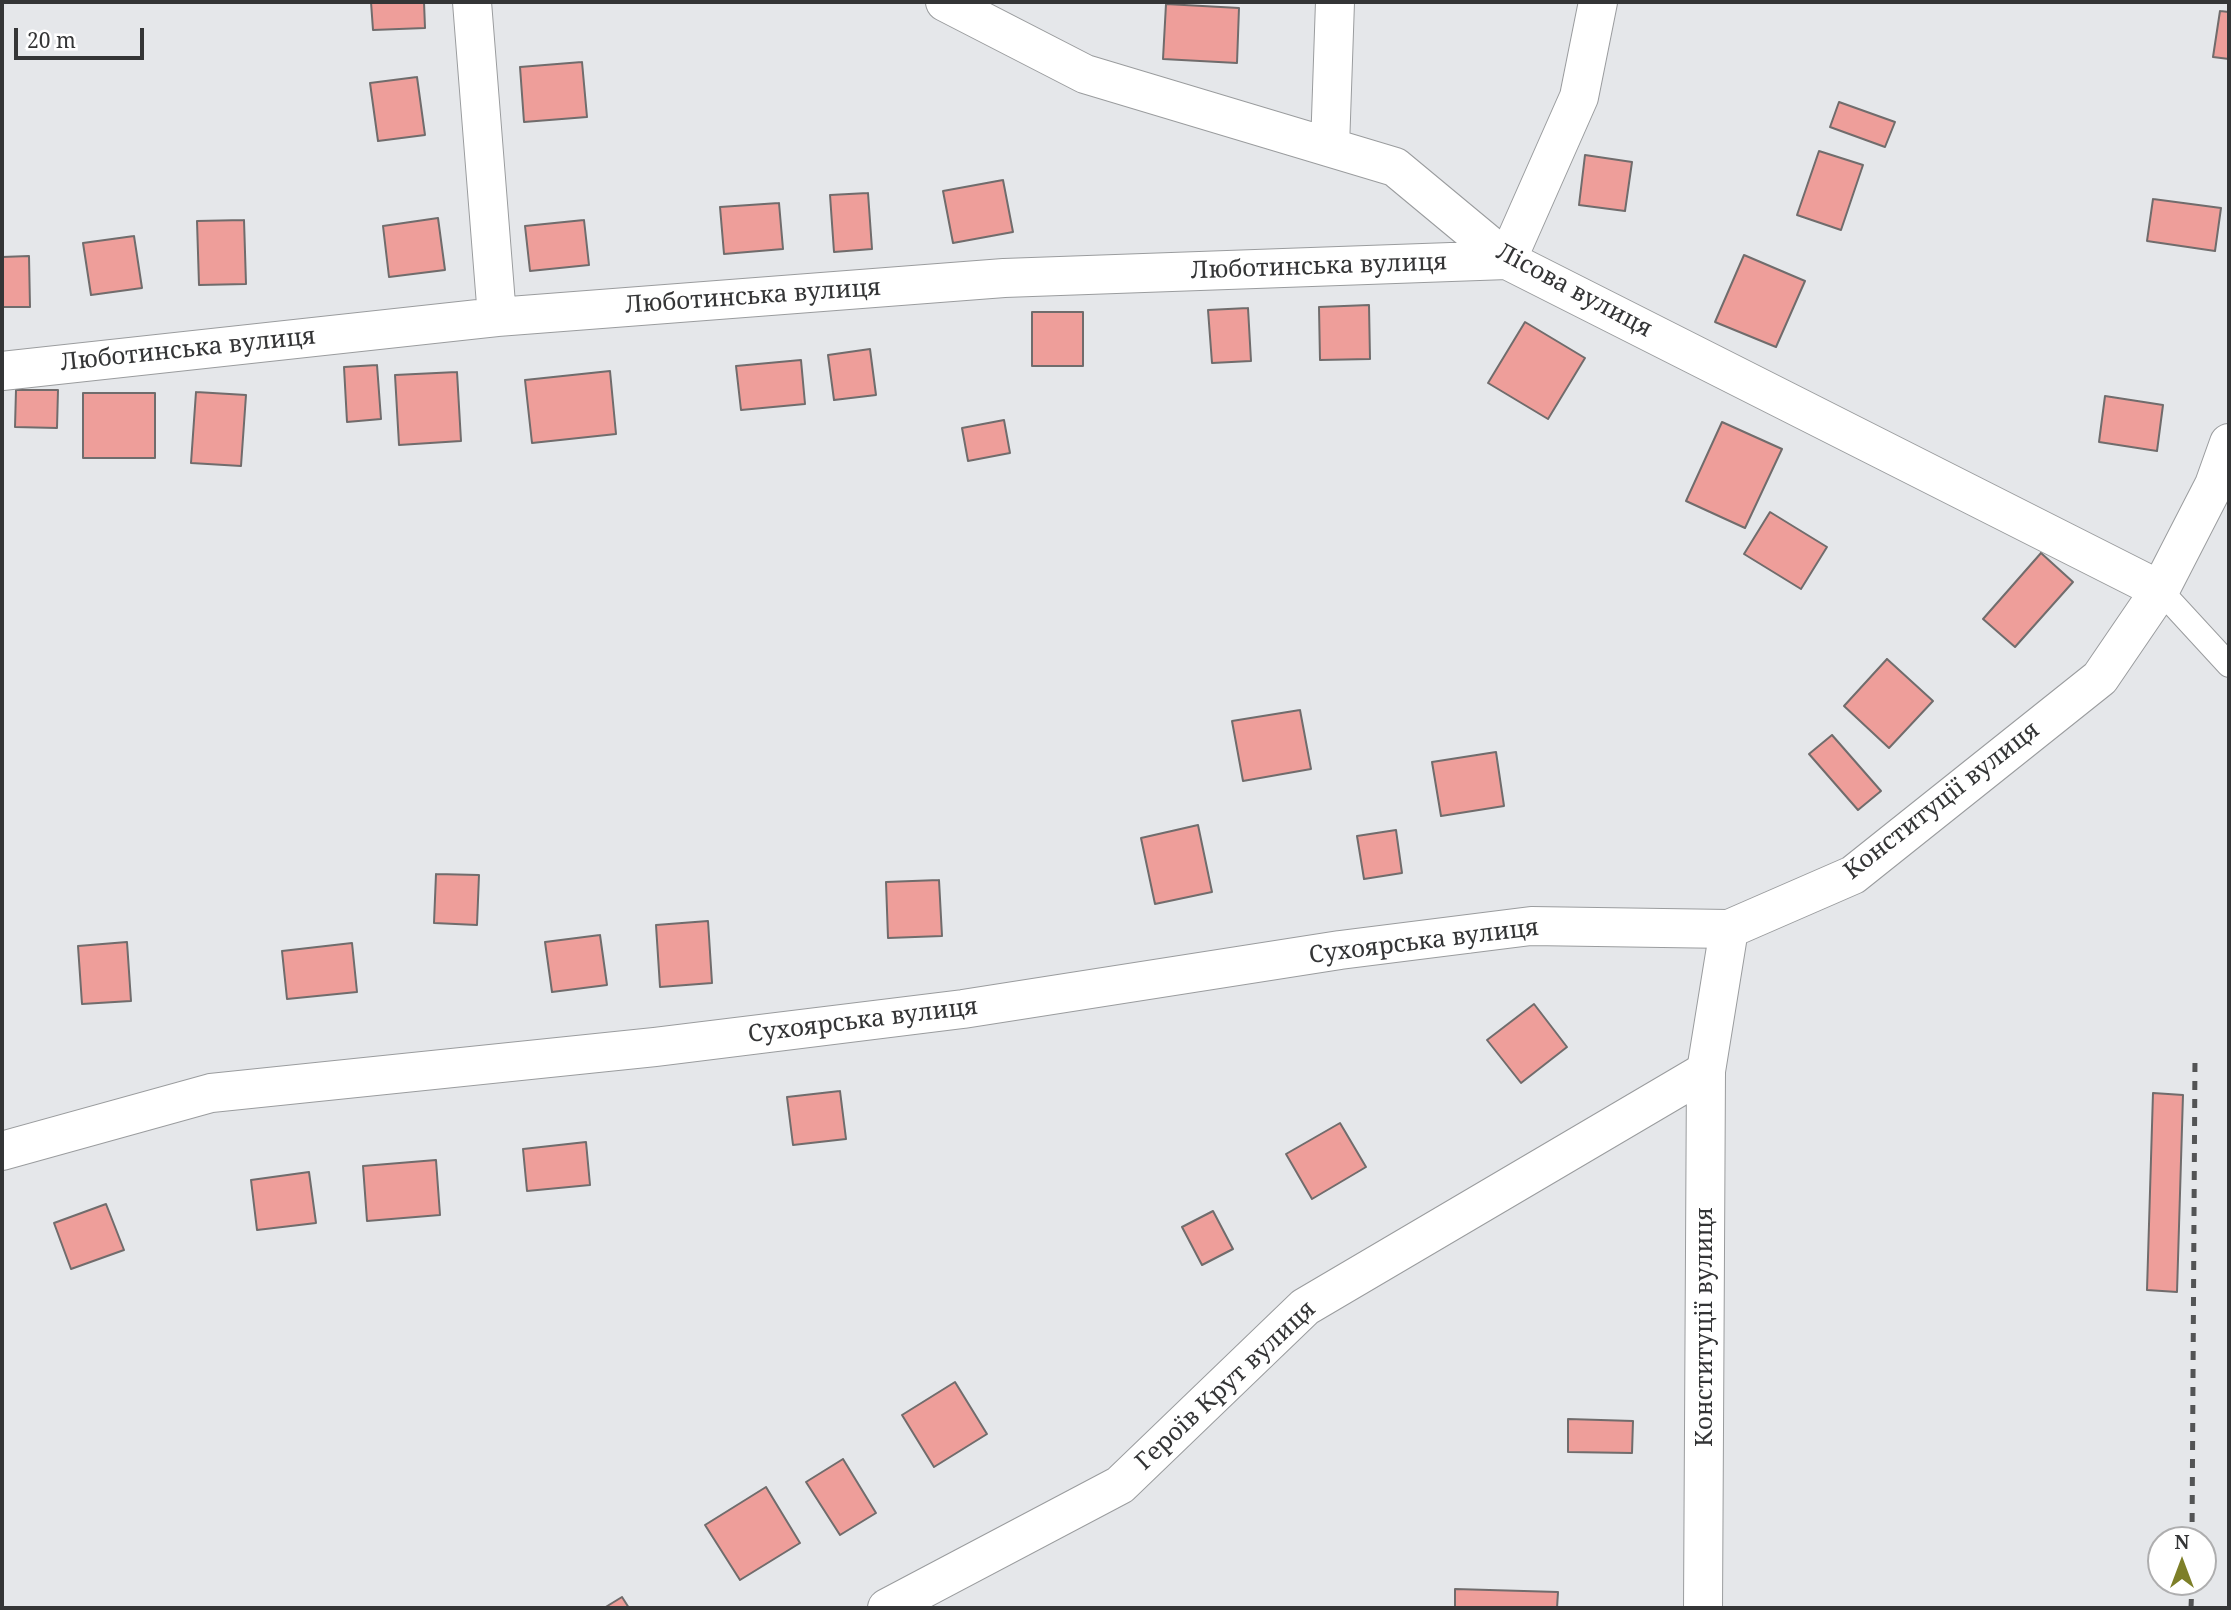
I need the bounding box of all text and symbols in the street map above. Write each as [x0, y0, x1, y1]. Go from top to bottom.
scale bar [18, 14, 147, 58]
text: 20 m [27, 26, 76, 54]
street label: Лісова вулиця [1491, 238, 1657, 344]
street label: Люботинська вулиця [1190, 248, 1448, 286]
street label: Люботинська вулиця [624, 274, 882, 320]
street label: Люботинська вулиця [59, 322, 317, 378]
street label: Конституції вулиця [1839, 716, 2045, 886]
street label: Сухоярська вулиця [1307, 914, 1541, 970]
street label: Сухоярська вулиця [746, 993, 980, 1049]
street label: Конституції вулиця [1691, 1207, 1719, 1447]
street label: Героїв Крут вулиця [1130, 1295, 1322, 1477]
north arrow [2147, 1526, 2217, 1596]
text: N [2175, 1529, 2189, 1555]

